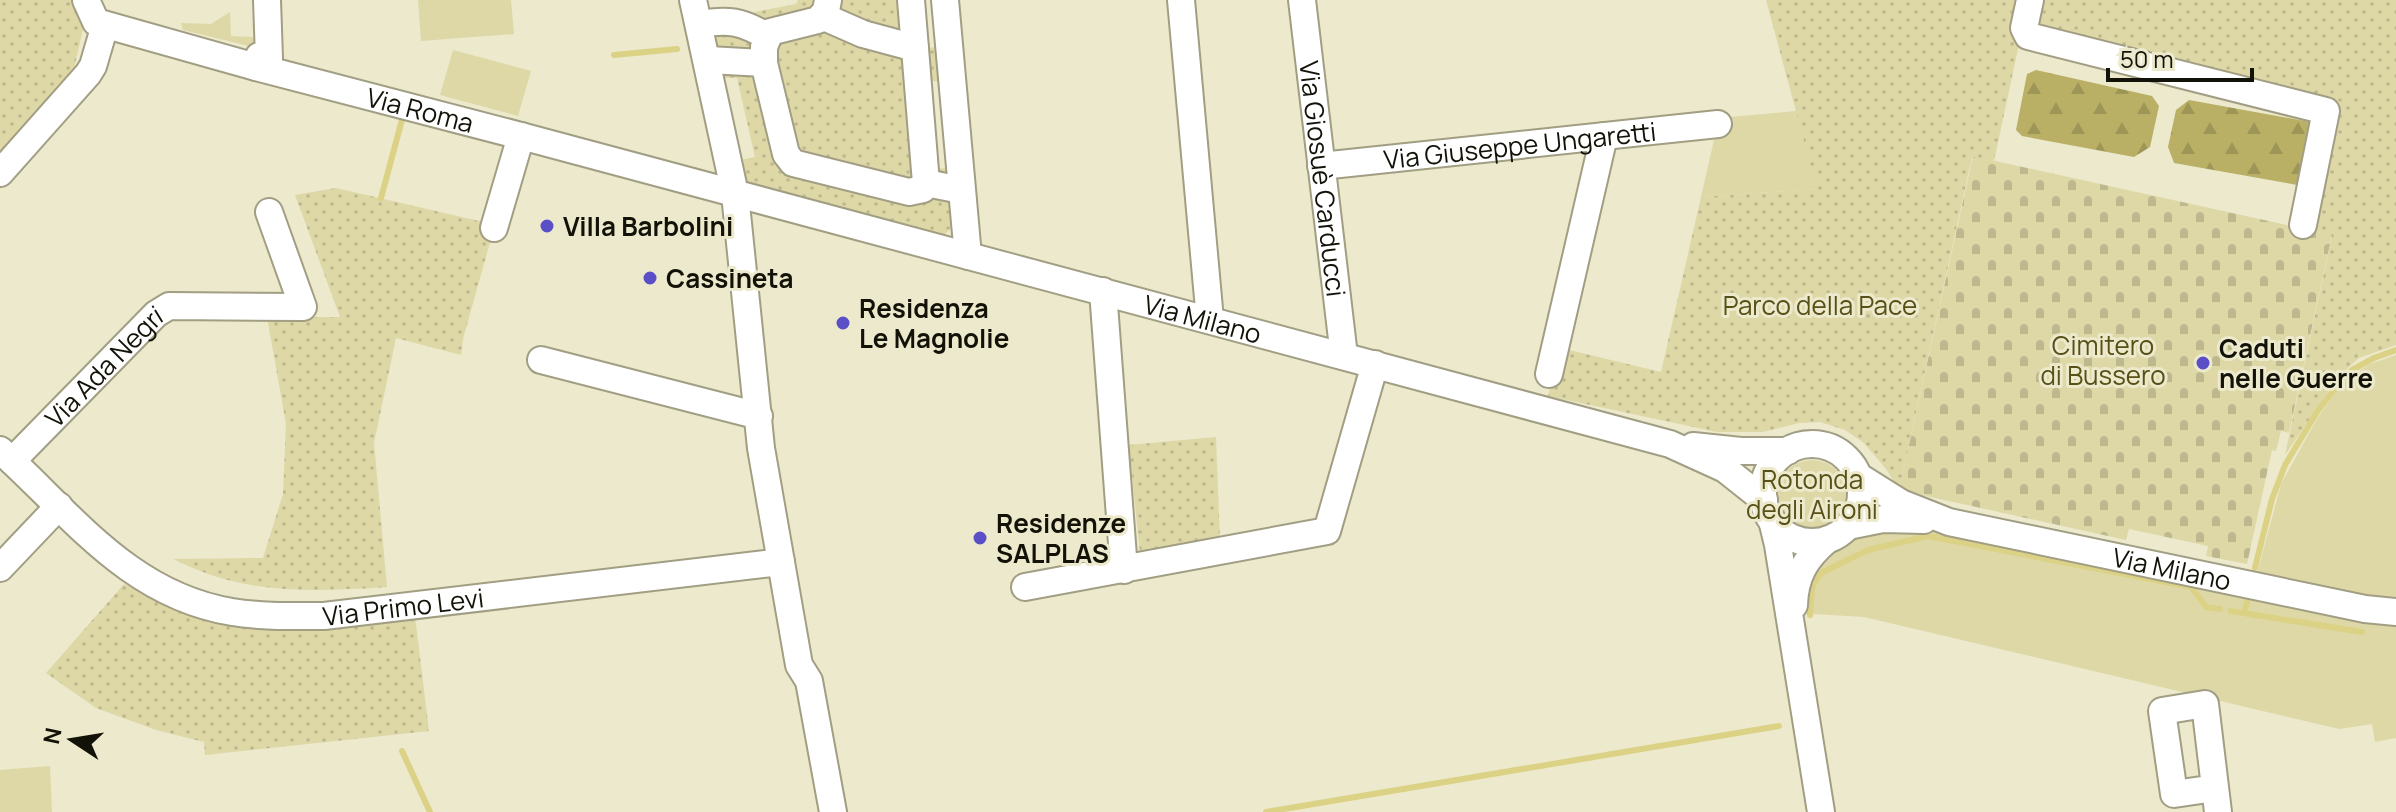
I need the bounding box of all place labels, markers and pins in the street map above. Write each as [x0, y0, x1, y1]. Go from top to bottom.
place label: Villa Barbolini [563, 208, 733, 244]
marker: Villa Barbolini [538, 217, 556, 235]
place label: Cassineta [666, 260, 794, 296]
marker: Cassineta [641, 269, 659, 287]
place label: Residenza Le Magnolie [859, 290, 1009, 356]
marker: Residenza Le Magnolie [834, 314, 852, 332]
place label: Caduti nelle Guerre [2219, 330, 2373, 396]
marker: Caduti nelle Guerre [2194, 354, 2212, 372]
place label: Residenze SALPLAS [996, 505, 1126, 571]
marker: Residenze SALPLAS [971, 529, 989, 547]

